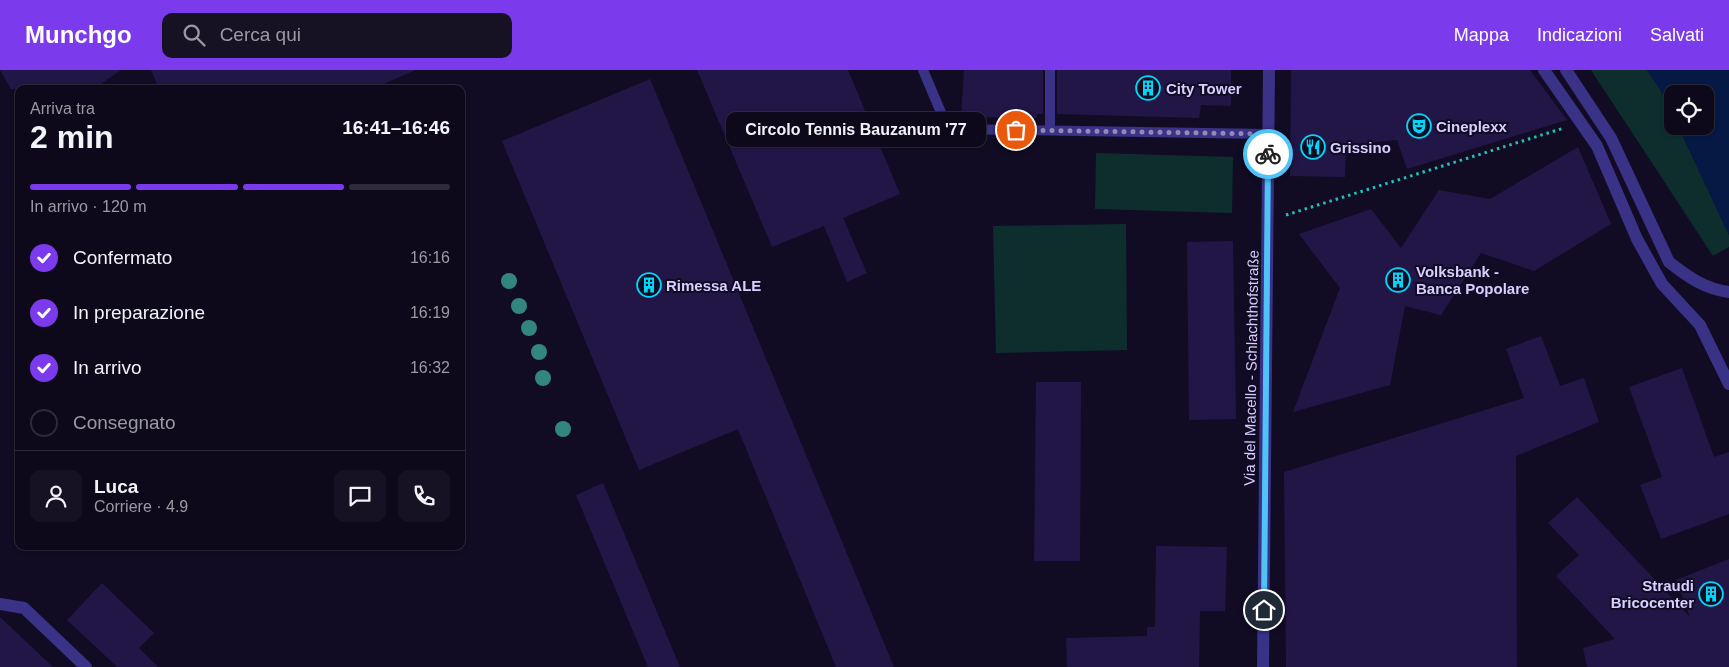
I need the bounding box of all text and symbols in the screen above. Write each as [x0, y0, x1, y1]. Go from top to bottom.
search box [162, 13, 512, 58]
text: Munchgo [25, 21, 132, 48]
icon: search [180, 21, 208, 49]
text: Cerca qui [220, 24, 301, 45]
text: Mappa [1454, 25, 1509, 45]
text: Indicazioni [1537, 25, 1622, 45]
text: Salvati [1650, 25, 1704, 45]
building icon: City Tower [1135, 75, 1161, 101]
place label: City Tower [1166, 80, 1242, 97]
map controls [1664, 85, 1714, 135]
button: locate [1664, 85, 1714, 135]
text: Arriva tra [30, 100, 95, 117]
pin [995, 109, 1037, 151]
callout: Circolo Tennis Bauzanum '77 [726, 112, 986, 148]
theatre icon: Cineplexx [1406, 113, 1432, 139]
icon: bag [1002, 116, 1030, 144]
text: 16:41–16:46 [342, 117, 450, 138]
place label: Cineplexx [1436, 118, 1508, 135]
text: 2 min [30, 119, 114, 155]
text: Circolo Tennis Bauzanum '77 [745, 121, 967, 138]
courier [1243, 129, 1293, 179]
restaurant icon: Grissino [1300, 134, 1326, 160]
place label: Grissino [1330, 139, 1391, 156]
icon: bike [1254, 140, 1282, 168]
text: In arrivo · 120 m [30, 198, 146, 215]
icon: check [30, 244, 58, 272]
text: Confermato [73, 247, 172, 268]
text: 16:16 [410, 249, 450, 266]
street label: Via del Macello - Schlachthofstraße [1240, 250, 1262, 486]
place label: Volksbank - Banca Popolare [1416, 263, 1529, 297]
building icon: Volksbank - Banca Popolare [1385, 267, 1411, 293]
building icon: Rimessa ALE [636, 272, 662, 298]
place label: Rimessa ALE [666, 277, 761, 294]
icon: check [30, 299, 58, 327]
text: In preparazione [73, 302, 205, 323]
text: 16:19 [410, 304, 450, 321]
icon: check [30, 354, 58, 382]
text: In arrivo [73, 357, 142, 378]
text: 16:32 [410, 359, 450, 376]
text: Consegnato [73, 412, 175, 433]
button: person [30, 470, 82, 522]
button: chat [334, 470, 386, 522]
button: phone [398, 470, 450, 522]
text: Luca [94, 476, 138, 497]
text: Corriere · 4.9 [94, 498, 188, 515]
place label: Straudi Bricocenter [1611, 577, 1694, 611]
building icon: Straudi Bricocenter [1698, 581, 1724, 607]
pin [1243, 589, 1285, 631]
icon: home [1250, 596, 1278, 624]

